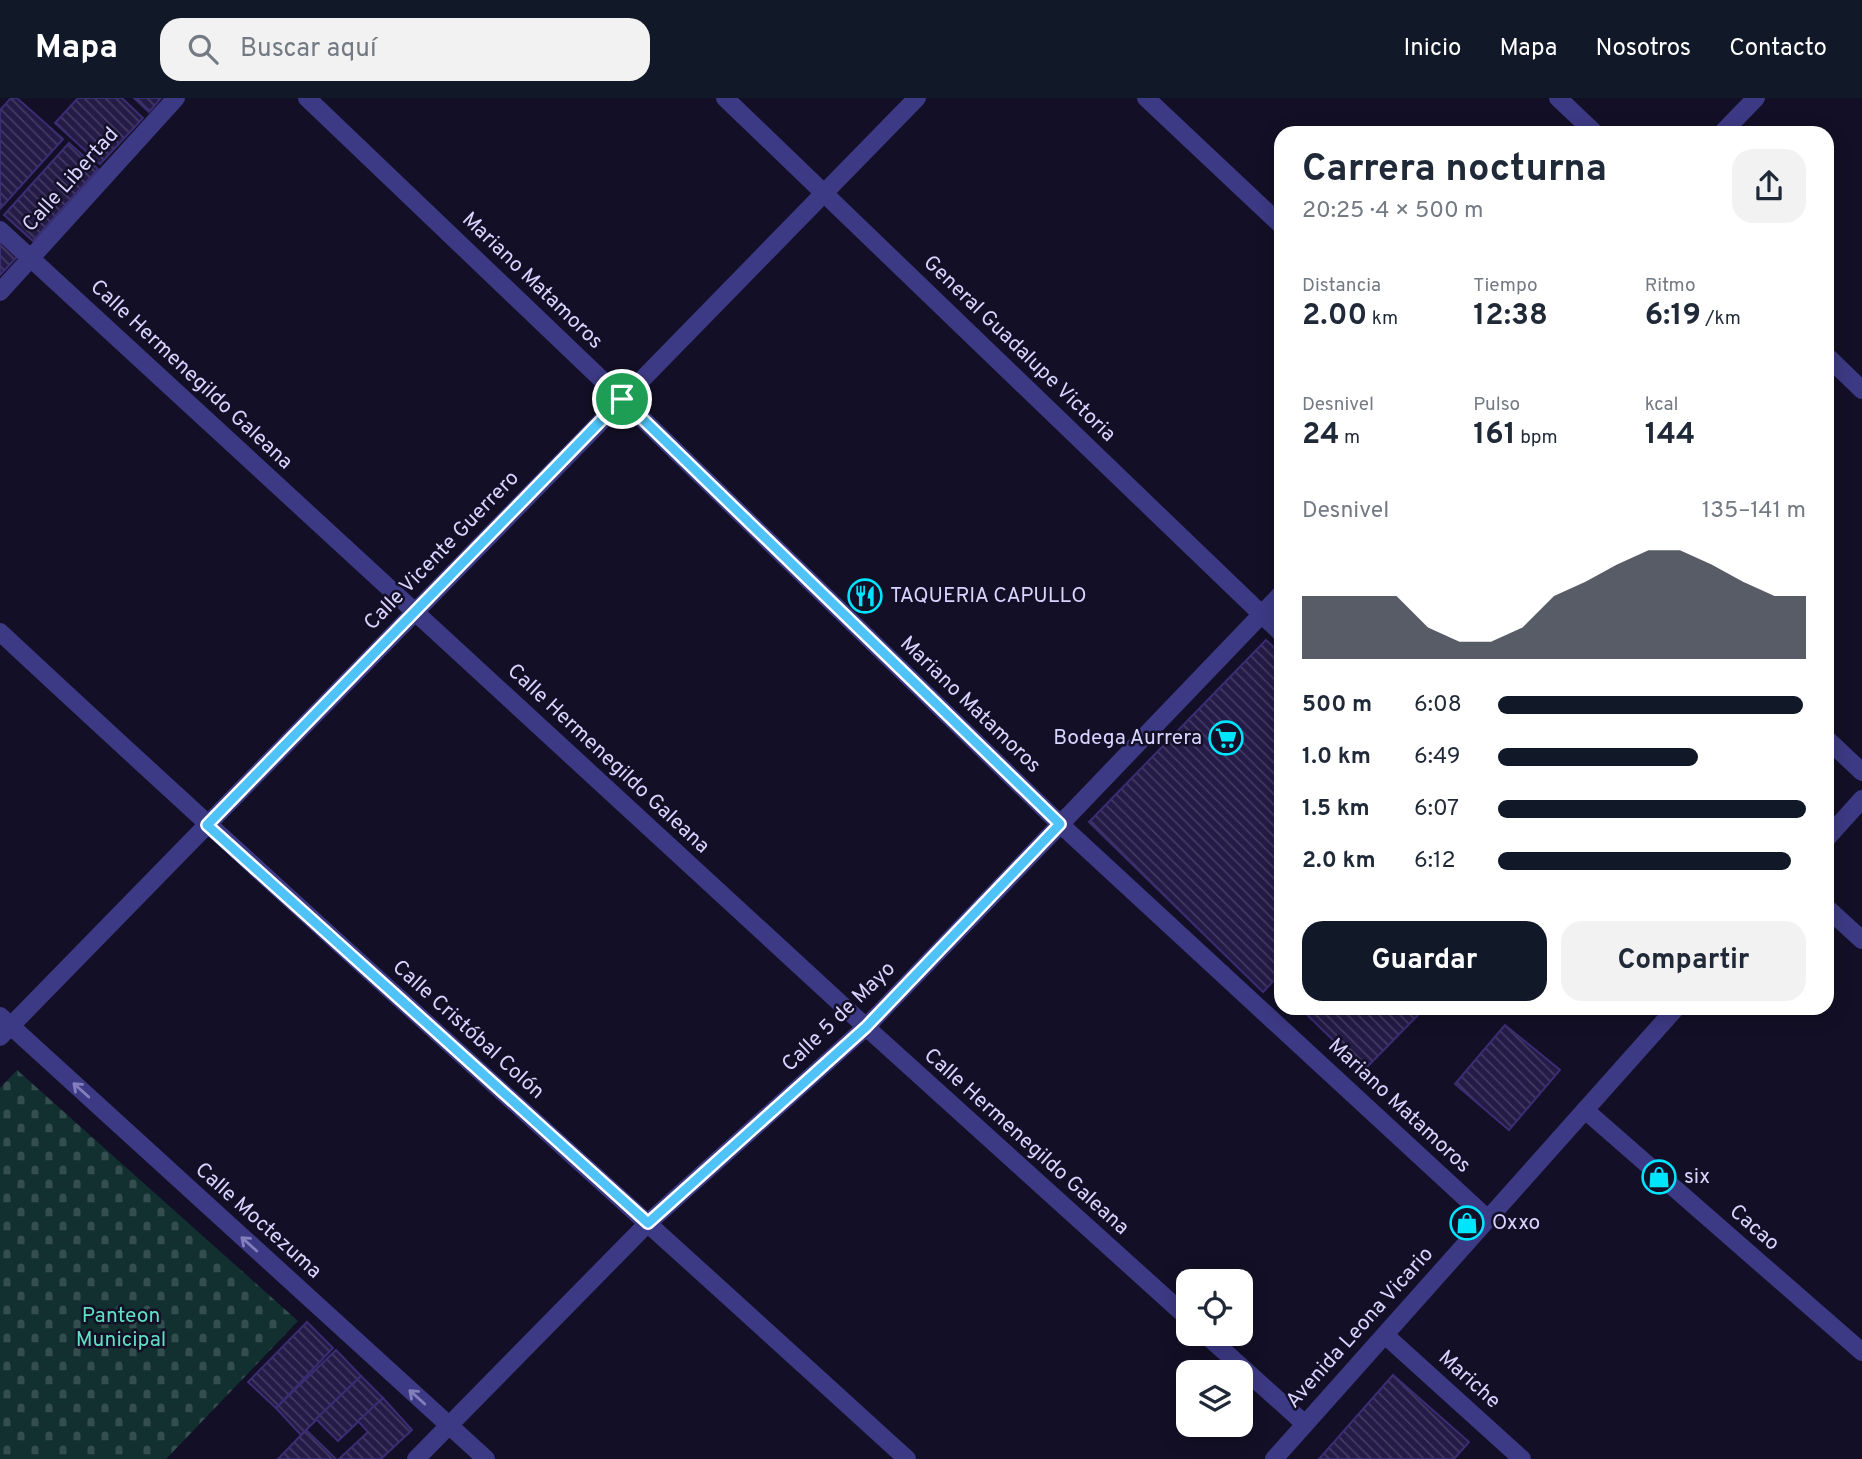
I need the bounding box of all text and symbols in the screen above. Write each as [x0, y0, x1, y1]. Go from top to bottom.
search box [160, 18, 650, 81]
text: Mapa [35, 28, 118, 70]
icon: search [184, 30, 222, 68]
text: Buscar aquí [240, 33, 377, 66]
text: Inicio [1404, 34, 1461, 64]
text: Mapa [1499, 34, 1558, 64]
text: Nosotros [1596, 34, 1691, 64]
text: Contacto [1729, 34, 1827, 64]
street label: Calle Libertad [17, 122, 125, 238]
text: Carrera nocturna [1302, 146, 1607, 195]
button: share [1732, 149, 1806, 223]
text: 20:25 · 4 × 500 m [1302, 197, 1484, 226]
street label: Mariano Matamoros [456, 207, 608, 355]
street label: General Guadalupe Victoria [917, 250, 1121, 448]
street label: Calle Hermenegildo Galeana [84, 274, 298, 476]
text: Distancia [1302, 274, 1381, 298]
text: Tiempo [1473, 274, 1538, 298]
text: Ritmo [1645, 274, 1696, 298]
text: 2.00 [1302, 298, 1367, 335]
text: 12:38 [1473, 298, 1548, 335]
text: 6:19 [1645, 298, 1701, 335]
text: km [1367, 307, 1398, 331]
text: /km [1701, 307, 1741, 331]
pin [592, 369, 652, 429]
icon: arrive [603, 380, 641, 418]
text: Desnivel [1302, 393, 1374, 417]
text: Pulso [1473, 393, 1520, 417]
text: kcal [1645, 393, 1678, 417]
text: 24 [1302, 417, 1340, 454]
text: 161 [1473, 417, 1516, 454]
text: 144 [1645, 417, 1695, 454]
text: m [1340, 426, 1360, 450]
text: bpm [1516, 426, 1558, 450]
street label: Calle Vicente Guerrero [359, 465, 525, 637]
text: Desnivel [1302, 497, 1389, 526]
text: 135–141 m [1702, 497, 1806, 526]
restaurant icon: TAQUERIA CAPULLO [846, 577, 884, 615]
place label: TAQUERIA CAPULLO [890, 583, 1087, 610]
street label: Mariano Matamoros [894, 631, 1046, 779]
street label: Calle Hermenegildo Galeana [501, 658, 715, 860]
text: 500 m [1302, 691, 1372, 720]
text: 6:08 [1414, 691, 1462, 720]
supermarket icon: Bodega Aurrera [1207, 719, 1245, 757]
place label: Bodega Aurrera [1053, 725, 1202, 752]
text: 1.0 km [1302, 743, 1371, 772]
text: 6:49 [1414, 743, 1461, 772]
text: 1.5 km [1302, 795, 1370, 824]
text: 6:07 [1414, 795, 1459, 824]
text: 2.0 km [1302, 847, 1376, 876]
text: 6:12 [1414, 847, 1456, 876]
button: Guardar [1302, 921, 1547, 1001]
button: Compartir [1561, 921, 1806, 1001]
street label: Calle Cristóbal Colón [386, 954, 550, 1106]
street label: Calle 5 de Mayo [776, 956, 902, 1078]
street label: Mariano Matamoros [1322, 1033, 1476, 1179]
street label: Calle Hermenegildo Galeana [918, 1043, 1134, 1241]
one-way arrow [72, 1082, 90, 1098]
street label: Calle Moctezuma [189, 1157, 327, 1285]
shop icon: six [1640, 1158, 1678, 1196]
place label: six [1684, 1164, 1710, 1191]
street label: Cacao [1723, 1199, 1785, 1257]
shop icon: Oxxo [1448, 1204, 1486, 1242]
place label: Oxxo [1492, 1210, 1540, 1237]
one-way arrow [241, 1235, 258, 1252]
street label: Avenida Leona Vicario [1280, 1242, 1440, 1414]
map controls [1176, 1269, 1253, 1437]
button: locate [1176, 1269, 1253, 1346]
park label: Panteon Municipal [76, 1303, 166, 1354]
street label: Mariche [1432, 1345, 1506, 1415]
button: layers [1176, 1360, 1253, 1437]
one-way arrow [408, 1389, 426, 1405]

